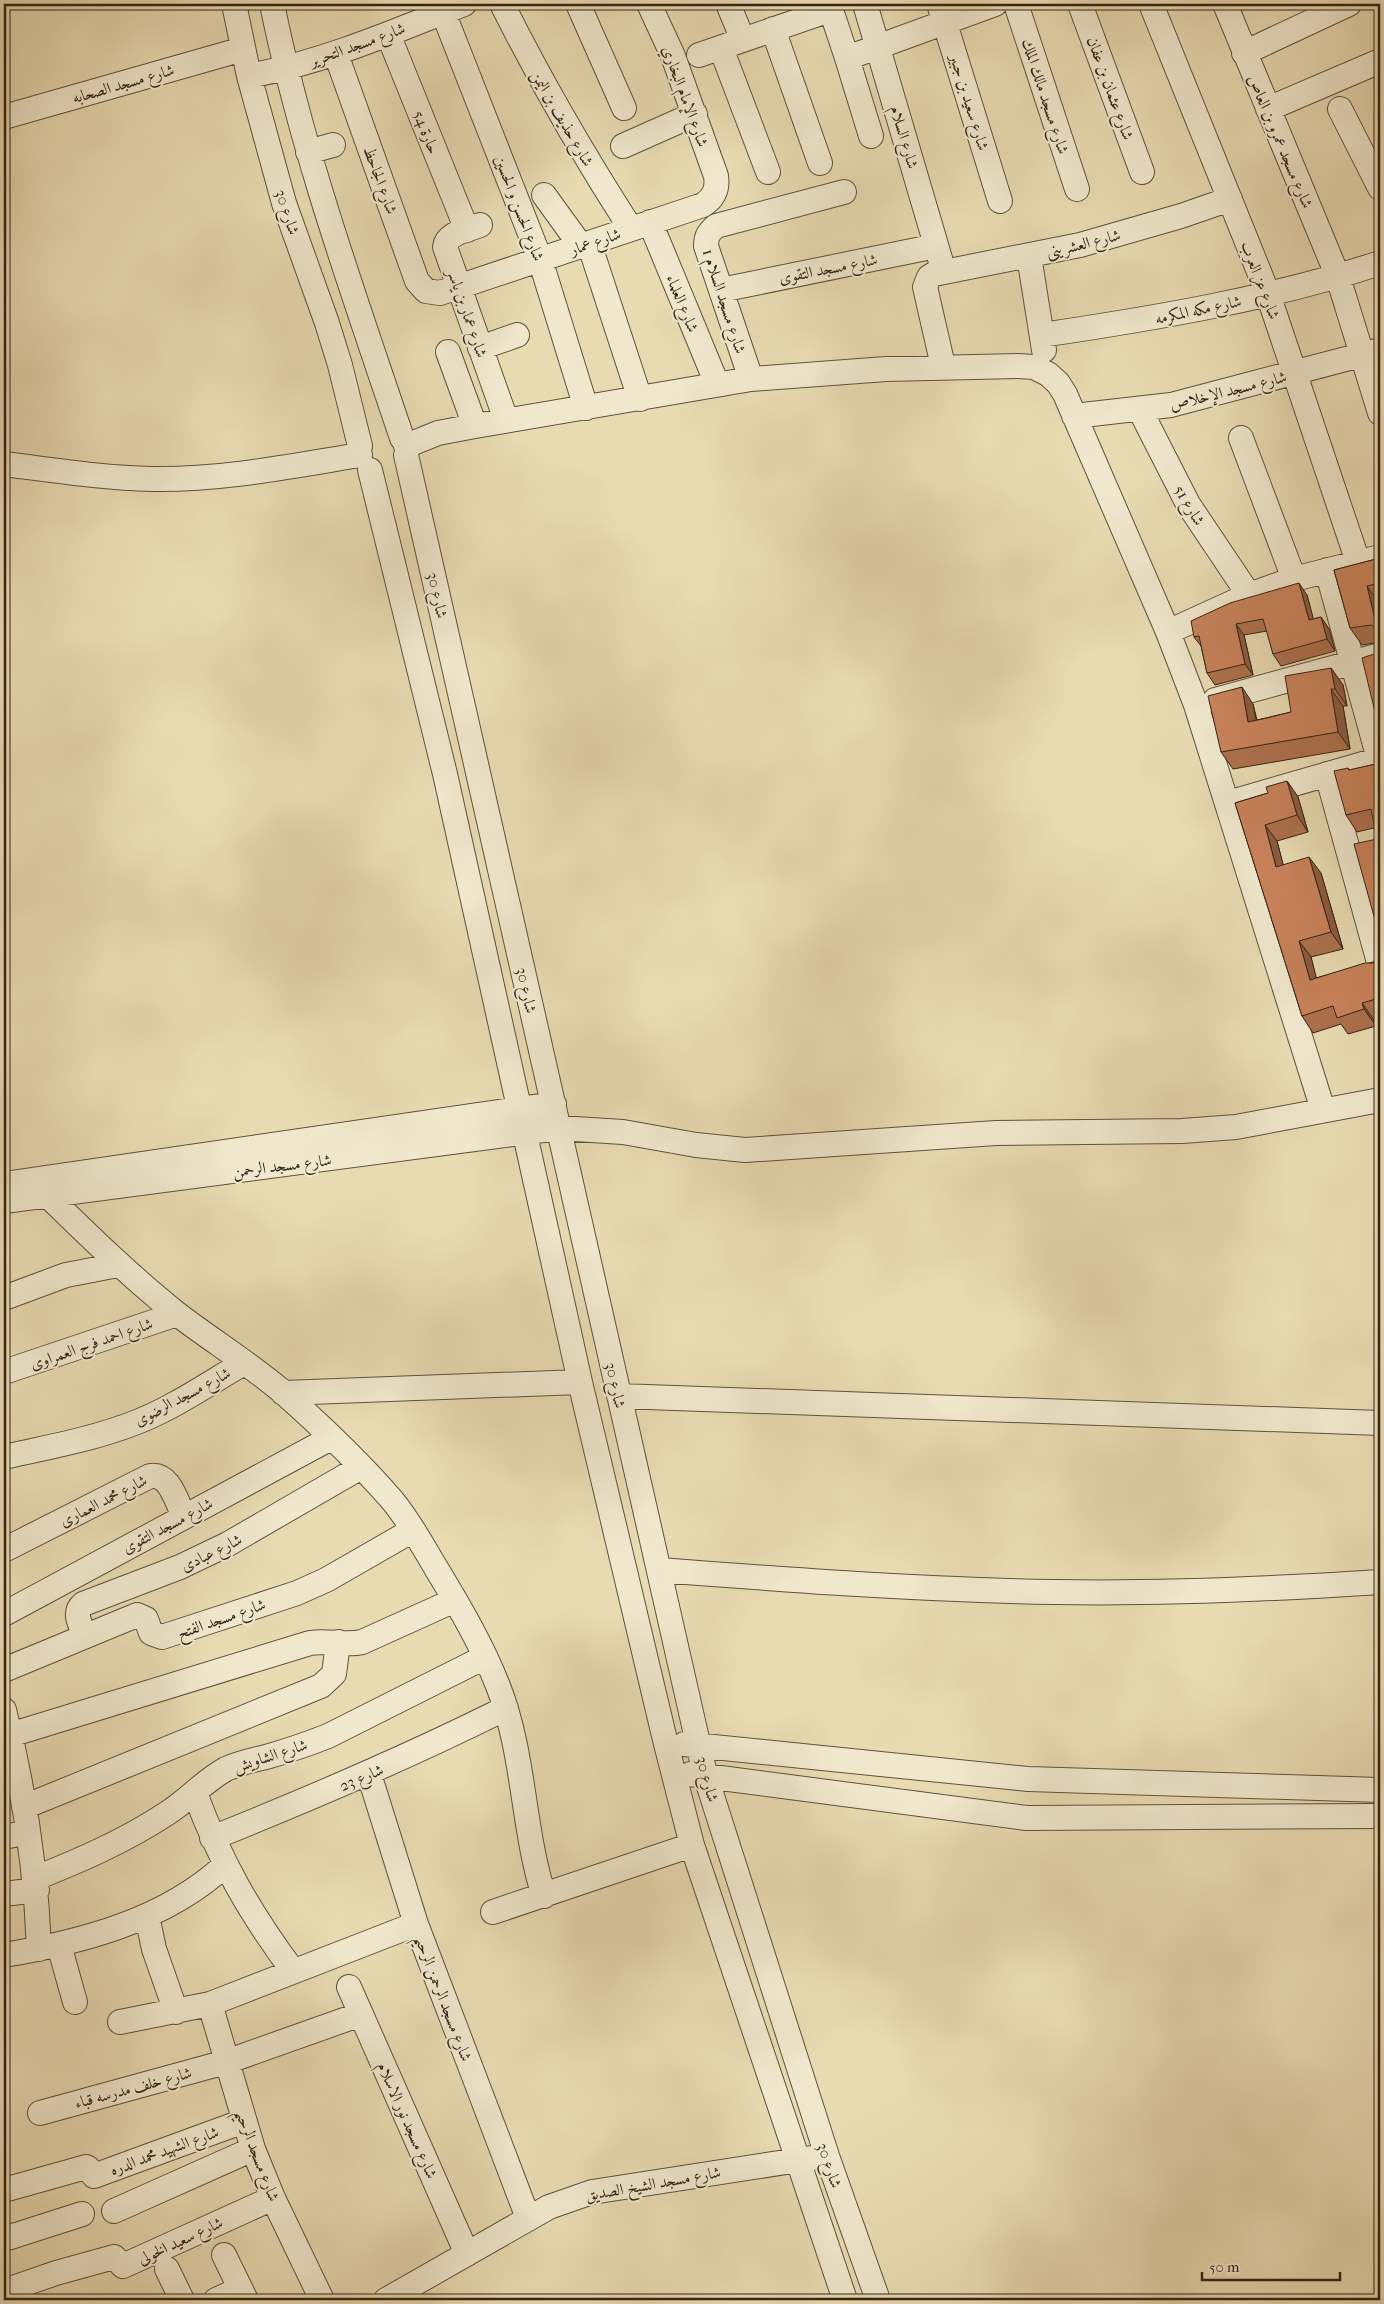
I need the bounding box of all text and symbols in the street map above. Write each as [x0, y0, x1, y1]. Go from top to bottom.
street label: شارع مسجد التحرير [305, 18, 409, 75]
street label: شارع عثمان بن عفان [1079, 34, 1138, 144]
street label: شارع مسجد مالك الملك [1014, 36, 1073, 158]
street label: شارع الإمام البخاري [654, 43, 713, 151]
street label: شارع سعيد بن جبير [941, 50, 993, 154]
street label: شارع مسجد الصحابه [70, 60, 177, 111]
street label: شارع حذيف بن اليمن [524, 67, 598, 172]
street label: شارع مسجد عمرو بن العاص [1240, 72, 1317, 212]
street label: شارع السلام [882, 103, 923, 172]
street label: حارة 54 [409, 108, 444, 157]
street label: شارع الجاحظ [356, 144, 402, 218]
street label: شارع الحسن و الحسين [487, 153, 548, 265]
street label: شارع 30 [267, 187, 304, 238]
street label: شارع عمار [565, 224, 624, 263]
street label: شارع العشرينى [1044, 225, 1123, 266]
street label: شارع عز العرب [1233, 238, 1284, 323]
street label: شارع مسجد السلام 1 [694, 246, 750, 357]
street label: شارع مسجد التقوى [777, 250, 880, 291]
street label: شارع عمار بن ياسر [439, 264, 492, 361]
street label: شارع العلماء [659, 272, 703, 336]
street label: شارع مكه المكرمه [1153, 291, 1244, 332]
street label: شارع مسجد الإخلاص [1168, 367, 1290, 418]
street label: شارع 51 [1167, 482, 1209, 531]
street label: شارع 30 [419, 570, 452, 621]
street label: شارع 30 [508, 965, 541, 1016]
street label: شارع مسجد الرحمن [232, 1150, 333, 1185]
street label: شارع احمد فرج العمراوى [27, 1314, 157, 1378]
street label: شارع 30 [597, 1360, 630, 1411]
street label: شارع مسجد الرضوى [131, 1363, 236, 1433]
street label: شارع محمد العمارى [56, 1470, 152, 1534]
street label: شارع مسجد التقوى [119, 1494, 218, 1561]
street label: شارع عبادى [177, 1529, 247, 1579]
street label: شارع مسجد الفتح [174, 1594, 270, 1647]
street label: شارع الشاويش [231, 1735, 311, 1780]
street label: شارع 30 [688, 1754, 723, 1805]
street label: شارع 23 [336, 1760, 388, 1799]
street label: شارع مسجد الرحمن الرحيم [404, 1932, 476, 2066]
street label: شارع مسجد نور الاسلام [369, 2059, 442, 2183]
street label: شارع خلف مدرسه قباء [72, 2063, 195, 2116]
street label: شارع مسجد الرحيم [225, 2106, 284, 2206]
street label: شارع الشهيد محمد الدره [107, 2122, 222, 2183]
street label: شارع 30 [809, 2140, 846, 2192]
street label: شارع مسجد الشيخ الصديق [584, 2162, 723, 2210]
street label: شارع سعيد الخولى [135, 2212, 227, 2272]
scale bar [1202, 2249, 1339, 2281]
text: 50 m [1209, 2258, 1240, 2276]

